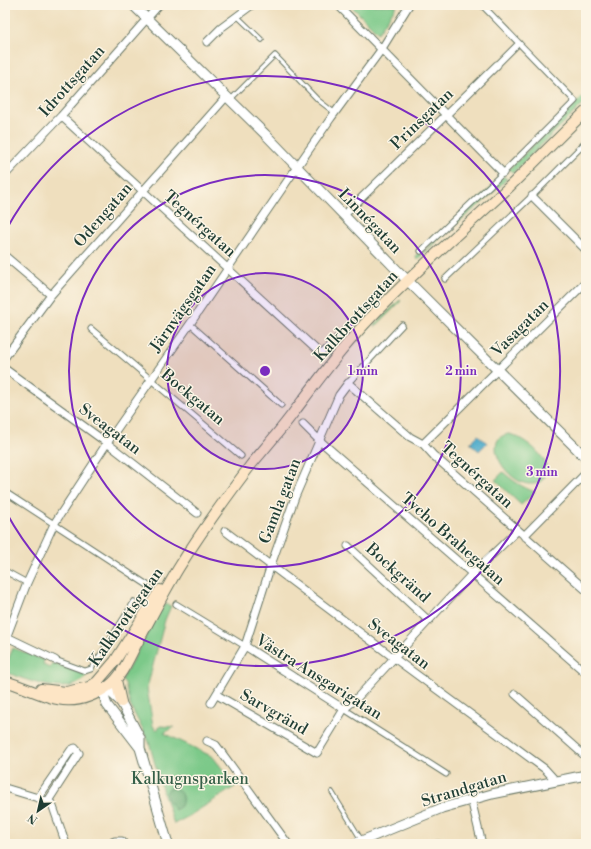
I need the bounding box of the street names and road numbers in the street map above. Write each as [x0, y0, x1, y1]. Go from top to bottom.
street label: Idrottsgatan [35, 41, 110, 121]
street label: Prinsgatan [386, 84, 458, 154]
street label: Odengatan [69, 178, 137, 251]
street label: Linnégatan [334, 184, 406, 258]
street label: Tegnérgatan [160, 186, 241, 262]
street label: Järnvägsgatan [145, 260, 221, 357]
street label: Kalkbrottsgatan [310, 266, 403, 366]
street label: Vasagatan [486, 295, 553, 362]
street label: Bockgatan [156, 364, 229, 430]
street label: Sveagatan [75, 399, 145, 459]
street label: Tegnérgatan [437, 437, 518, 513]
street label: Gamla gatan [255, 455, 306, 547]
street label: Tycho Brahegatan [397, 489, 509, 590]
street label: Bockgränd [361, 538, 434, 607]
street label: Kalkbrottsgatan [84, 563, 168, 670]
street label: Sveagatan [364, 614, 434, 674]
street label: Västra Ansgarigatan [251, 629, 386, 724]
street label: Sarvgränd [237, 685, 311, 739]
street label: Strandgatan [419, 766, 510, 811]

